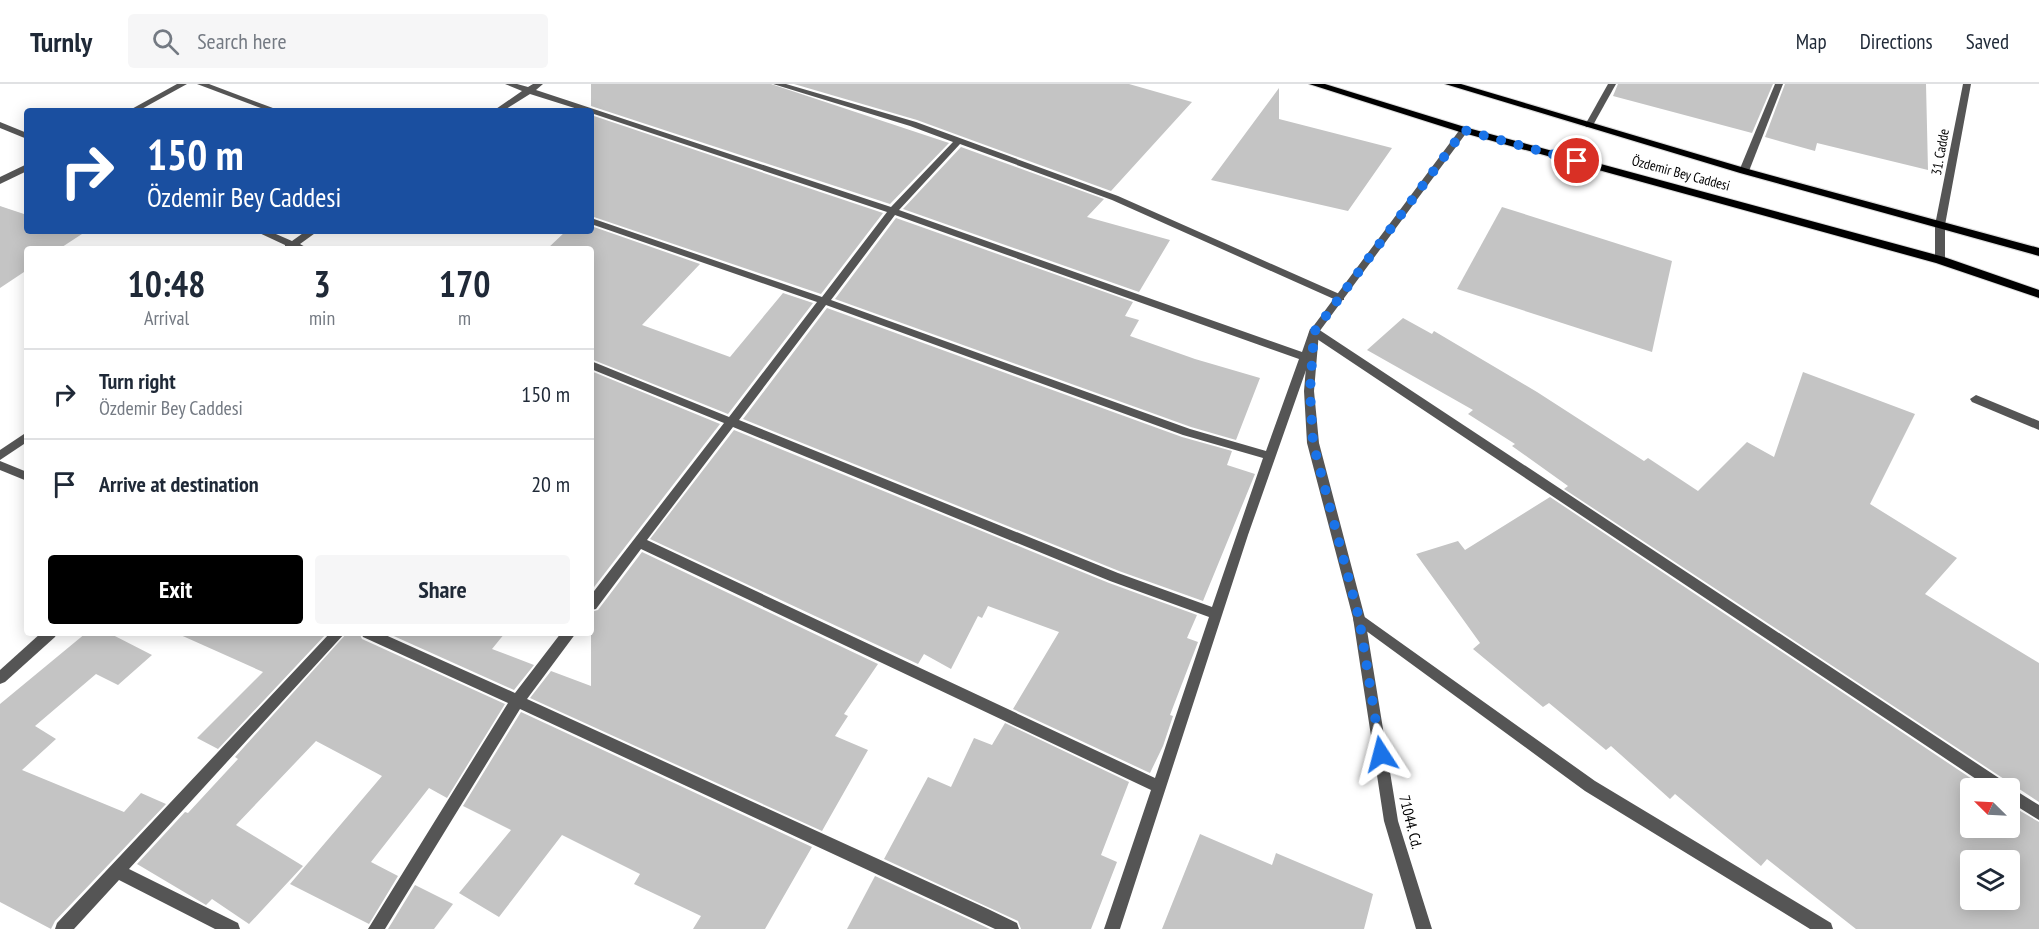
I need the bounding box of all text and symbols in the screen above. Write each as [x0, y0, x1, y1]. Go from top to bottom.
search box [128, 14, 548, 68]
text: Turnly [30, 23, 92, 60]
icon: search [149, 25, 182, 58]
text: Search here [197, 27, 287, 55]
text: Map [1796, 28, 1827, 55]
text: Directions [1860, 28, 1933, 55]
text: Saved [1966, 28, 2009, 55]
text: 150 m [147, 127, 244, 182]
street label: 31. Cadde [1927, 127, 1953, 177]
icon: right [48, 132, 126, 210]
pin [1551, 135, 1602, 186]
icon: arrive [1560, 144, 1593, 177]
street label: Özdemir Bey Caddesi [1630, 151, 1732, 195]
text: Özdemir Bey Caddesi [147, 180, 341, 214]
text: 10:48 [128, 260, 205, 307]
text: 3 [313, 260, 331, 307]
text: 170 [439, 260, 490, 307]
text: Arrival [144, 305, 189, 331]
text: min [309, 305, 335, 331]
text: m [458, 305, 471, 331]
text: Turn right [99, 367, 176, 395]
icon: right [48, 378, 81, 411]
text: 150 m [521, 380, 570, 408]
text: Özdemir Bey Caddesi [99, 395, 243, 421]
icon: arrive [48, 468, 81, 501]
text: Arrive at destination [99, 470, 259, 498]
text: 20 m [531, 470, 570, 498]
button: Exit [48, 555, 303, 624]
button: Share [315, 555, 570, 624]
position arrow [1349, 722, 1413, 786]
north arrow [1960, 778, 2020, 838]
map controls [1960, 778, 2020, 910]
street label: 71044. Cd. [1395, 793, 1427, 851]
button: layers [1960, 850, 2020, 910]

